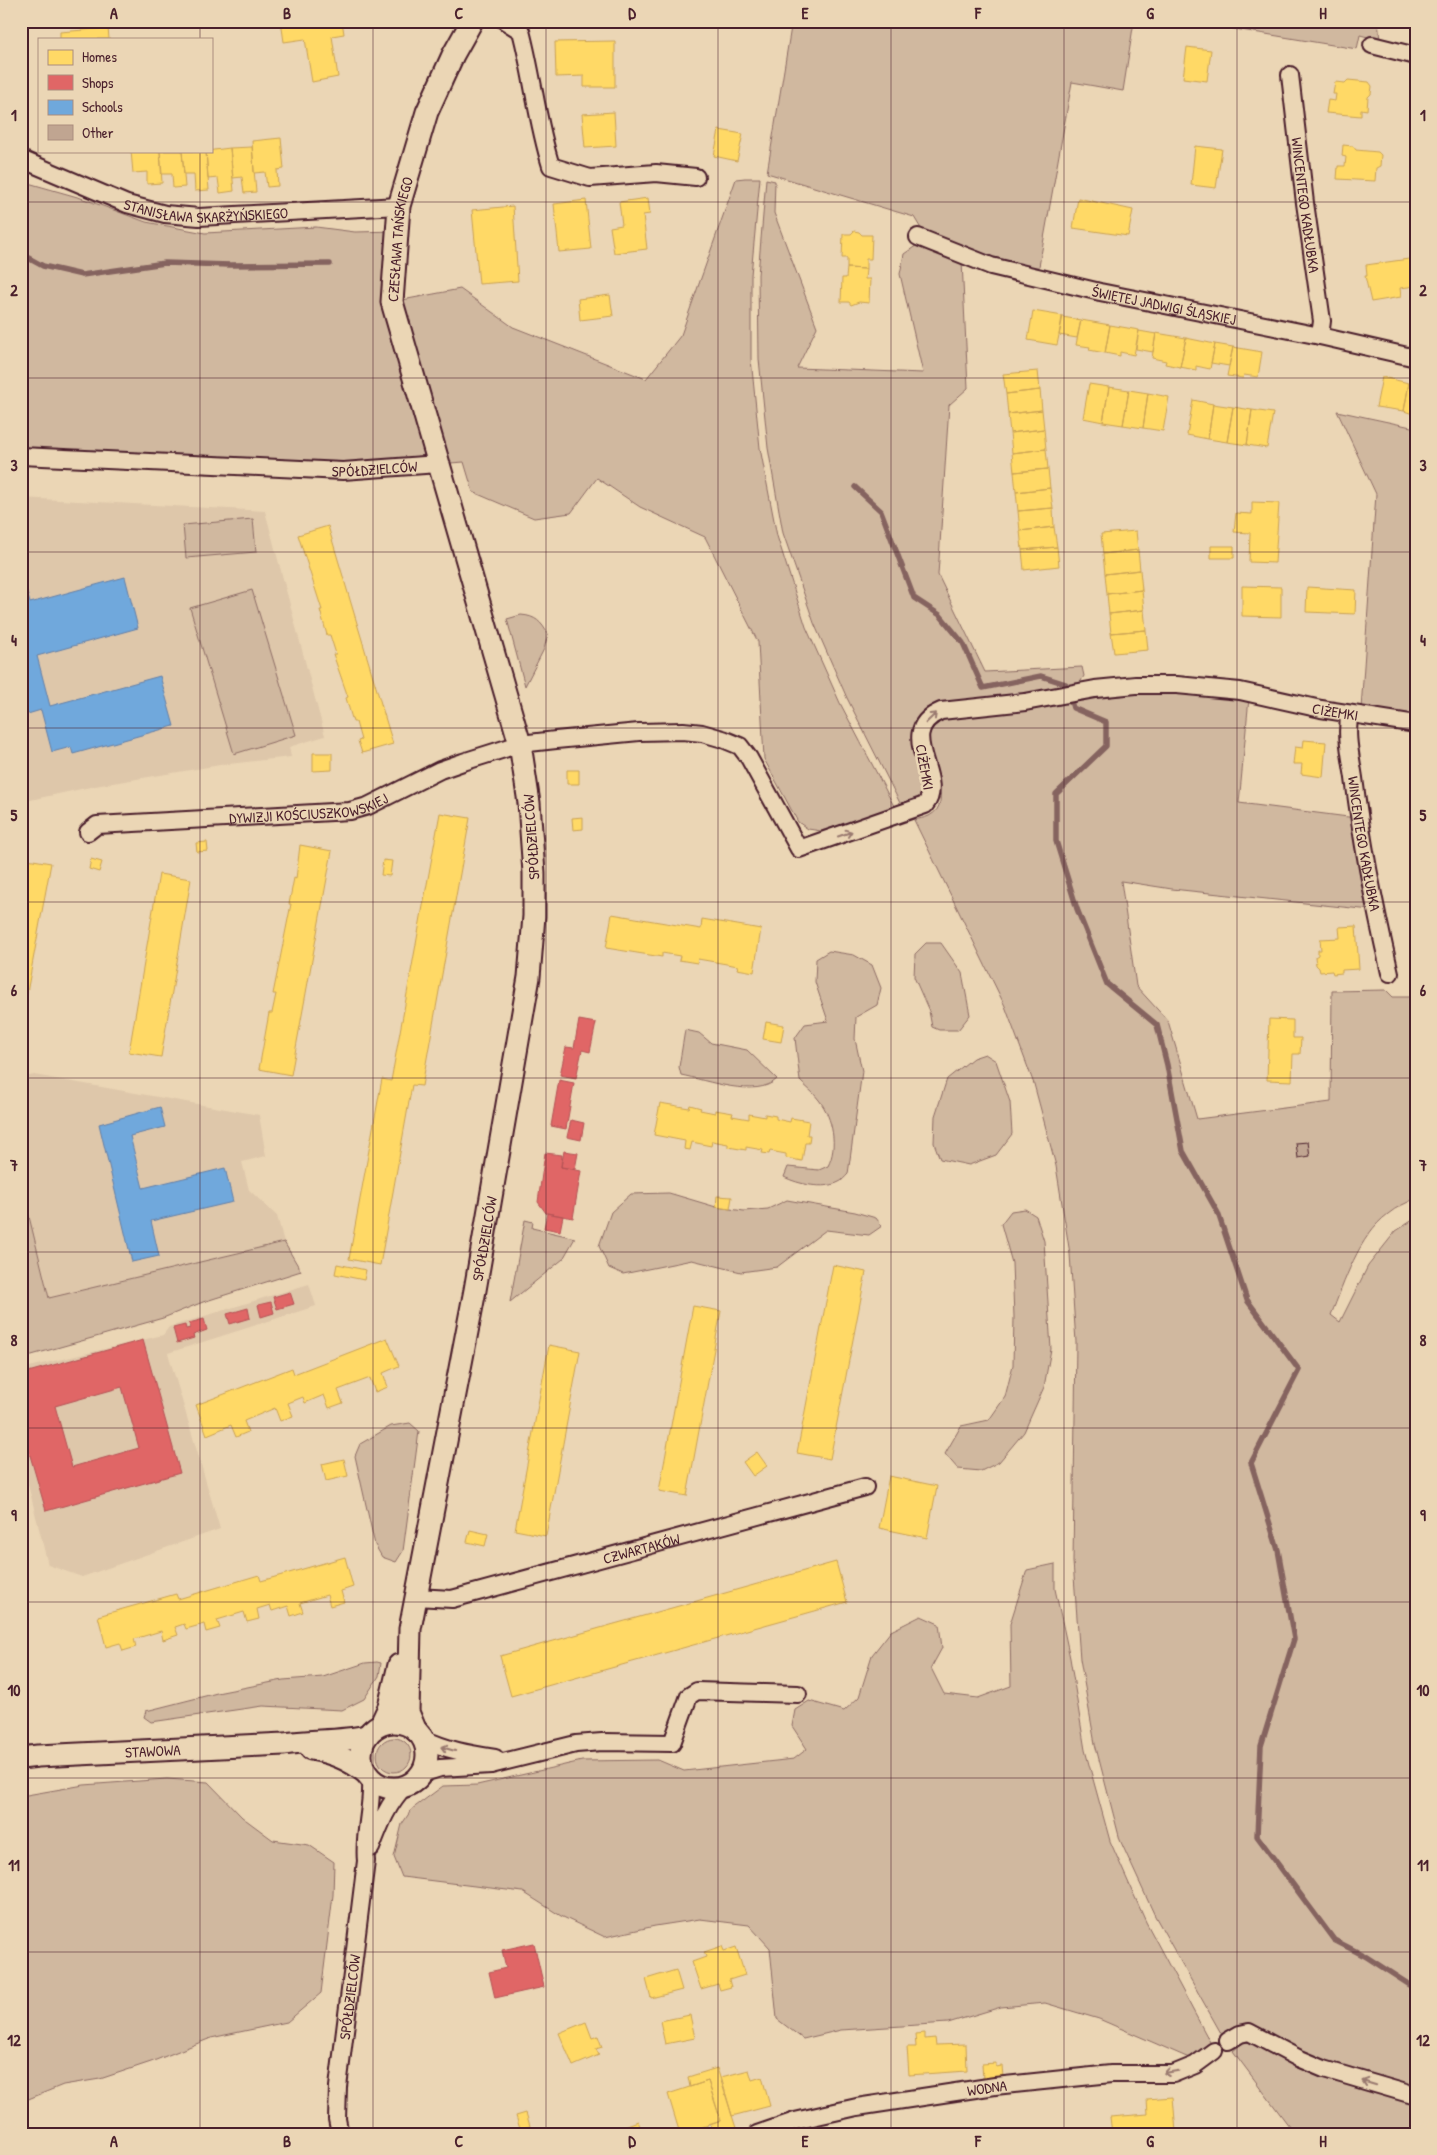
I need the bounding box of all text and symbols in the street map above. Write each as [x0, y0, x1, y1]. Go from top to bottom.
text: A [110, 2, 118, 24]
text: B [283, 2, 291, 24]
text: C [455, 2, 464, 24]
text: D [628, 2, 636, 24]
text: E [801, 2, 809, 24]
text: F [974, 2, 982, 24]
text: G [1146, 2, 1154, 24]
text: H [1319, 2, 1327, 24]
legend [38, 38, 212, 152]
text: Homes [82, 46, 117, 67]
text: Shops [82, 72, 114, 93]
text: Schools [82, 96, 123, 117]
text: 1 [11, 104, 17, 126]
text: 1 [1420, 104, 1426, 126]
text: Other [82, 122, 114, 143]
street label: WINCENTEGO KADŁUBKA [1287, 136, 1326, 275]
street label: CZESŁAWA TAŃSKIEGO [382, 174, 418, 303]
street label: STANISŁAWA SKARŻYŃSKIEGO [122, 193, 289, 228]
text: 2 [10, 279, 18, 301]
text: 2 [1419, 279, 1427, 301]
street label: ŚWIĘTEJ JADWIGI ŚLĄSKIEJ [1090, 280, 1238, 330]
text: 3 [10, 454, 18, 476]
text: 3 [1419, 454, 1427, 476]
street label: SPÓŁDZIELCÓW [331, 455, 419, 482]
text: 4 [11, 629, 17, 651]
text: 4 [1420, 629, 1426, 651]
street label: CIŻEMKI [1310, 697, 1360, 725]
one-way arrow [925, 712, 937, 724]
street label: CIŻEMKI [911, 742, 939, 792]
street label: WINCENTEGO KADŁUBKA [1343, 775, 1387, 914]
street label: DYWIZJI KOŚCIUSZKOWSKIEJ [229, 787, 392, 828]
street label: SPÓŁDZIELCÓW [517, 793, 544, 880]
text: 5 [11, 804, 18, 826]
text: 5 [1420, 804, 1427, 826]
one-way arrow [837, 829, 852, 838]
text: 6 [11, 979, 18, 1001]
text: 6 [1420, 979, 1427, 1001]
text: 7 [9, 1154, 18, 1176]
text: 7 [1418, 1154, 1427, 1176]
street label: SPÓŁDZIELCÓW [466, 1194, 502, 1283]
text: 8 [11, 1329, 18, 1351]
text: 8 [1420, 1329, 1427, 1351]
text: 9 [11, 1504, 17, 1526]
text: 9 [1420, 1504, 1426, 1526]
street label: CZWARTAKÓW [600, 1527, 683, 1569]
text: 10 [8, 1679, 20, 1701]
text: 10 [1417, 1679, 1429, 1701]
street label: STAWOWA [125, 1739, 182, 1762]
one-way arrow [440, 1743, 456, 1753]
text: 11 [8, 1854, 20, 1876]
text: 11 [1417, 1854, 1429, 1876]
street label: SPÓŁDZIELCÓW [333, 1953, 365, 2041]
text: 12 [7, 2029, 21, 2051]
text: 12 [1416, 2029, 1430, 2051]
one-way arrow [1164, 2068, 1180, 2078]
street label: WODNA [965, 2074, 1008, 2101]
one-way arrow [1361, 2077, 1377, 2087]
text: A [110, 2130, 118, 2152]
text: B [283, 2130, 291, 2152]
text: C [455, 2130, 464, 2152]
text: D [628, 2130, 636, 2152]
text: E [801, 2130, 809, 2152]
text: F [974, 2130, 982, 2152]
text: G [1146, 2130, 1154, 2152]
text: H [1319, 2130, 1327, 2152]

